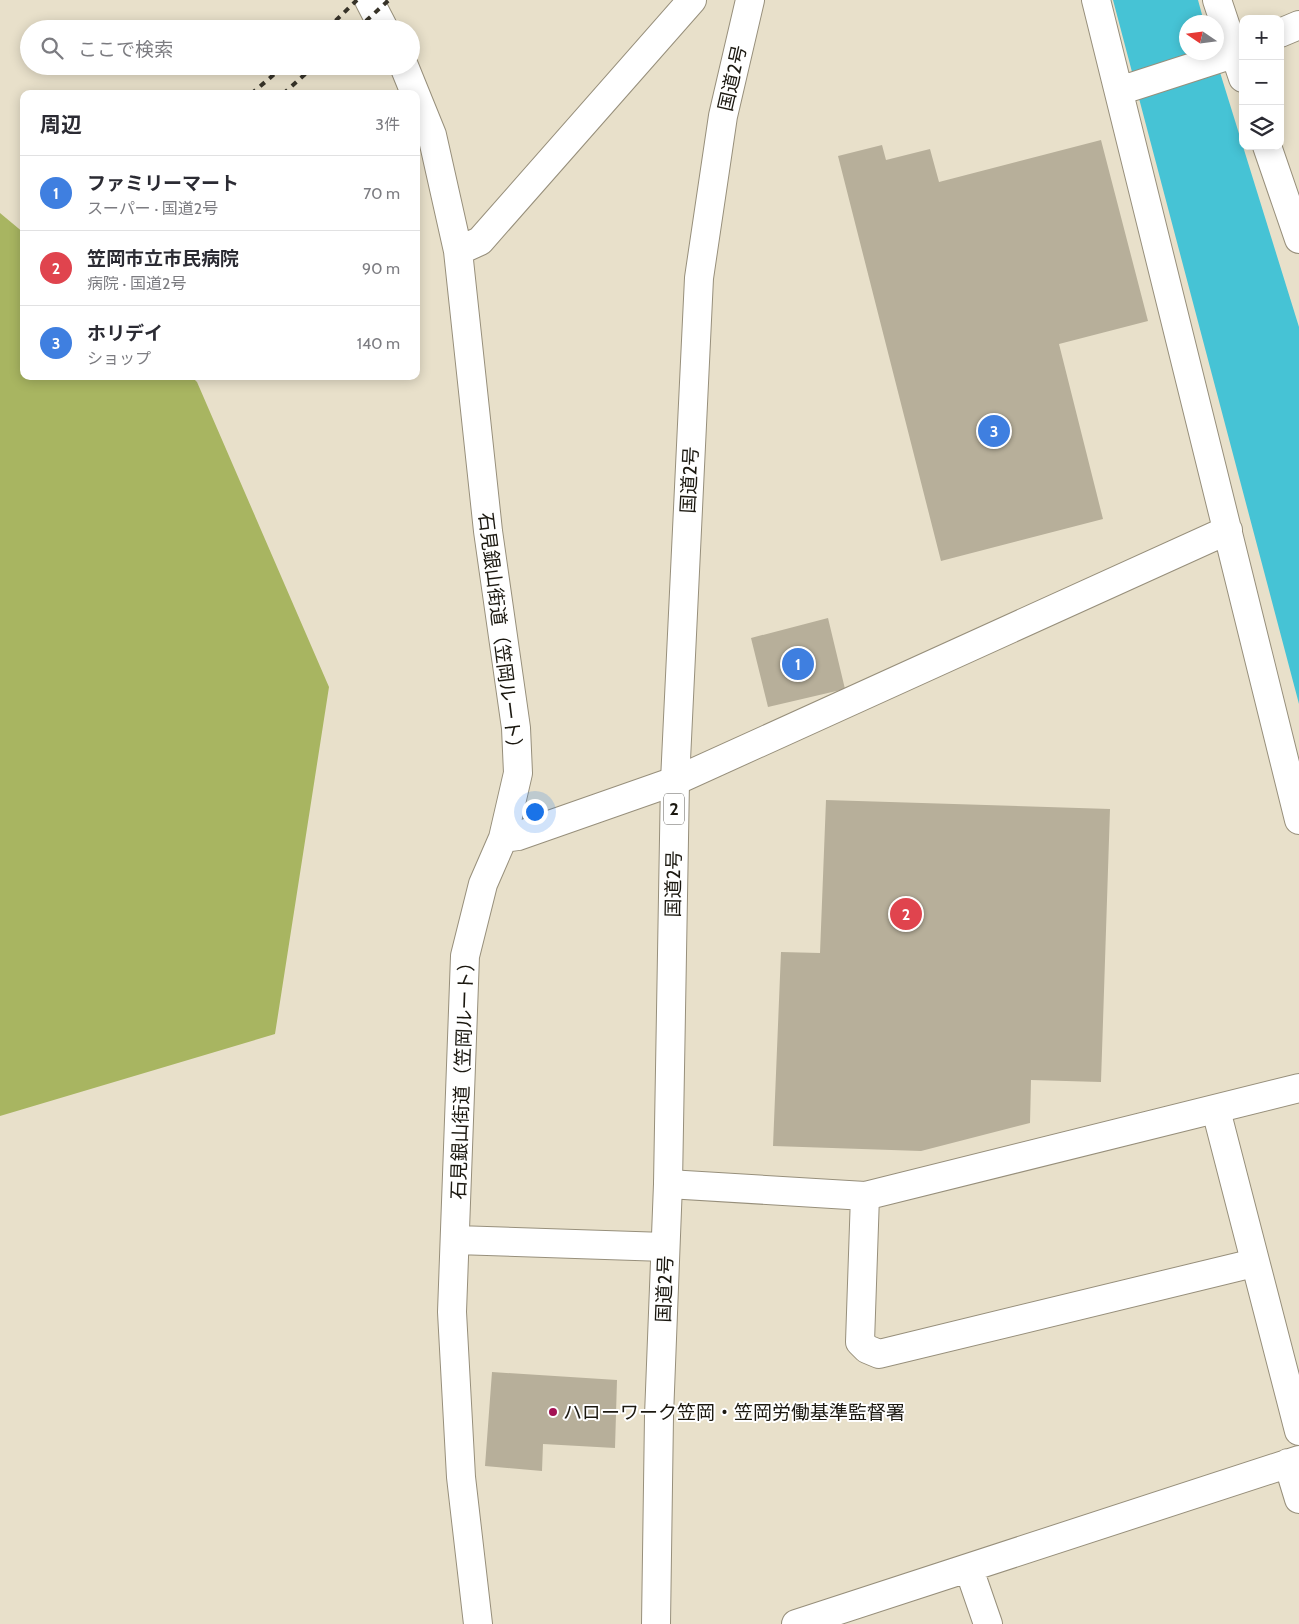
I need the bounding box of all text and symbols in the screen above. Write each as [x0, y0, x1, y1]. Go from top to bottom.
north arrow [1179, 15, 1224, 60]
map controls [1239, 15, 1284, 150]
button: + [1239, 15, 1284, 60]
search box [20, 20, 420, 75]
icon: search [38, 34, 66, 62]
text: ここで検索 [78, 38, 173, 61]
street label: 国道2号 [714, 43, 751, 113]
button: − [1239, 60, 1284, 105]
button: layers [1239, 105, 1284, 150]
text: 周辺 [40, 112, 82, 137]
text: 3件 [375, 115, 400, 134]
text: ファミリーマート [87, 172, 239, 195]
text: 1 [53, 184, 59, 203]
text: 70 m [363, 184, 400, 203]
text: スーパー · 国道2号 [87, 199, 218, 218]
text: 笠岡市立市民病院 [87, 247, 239, 270]
text: 2 [52, 259, 60, 278]
text: 90 m [362, 259, 400, 278]
text: 病院 · 国道2号 [87, 274, 186, 293]
text: ホリデイ [87, 322, 163, 345]
text: 3 [52, 334, 60, 353]
text: 140 m [357, 334, 400, 353]
text: ショップ [87, 349, 151, 368]
pin: 3 [978, 412, 1010, 450]
street label: 国道2号 [676, 446, 703, 514]
street label: 石見銀山街道（笠岡ルート） [474, 511, 527, 759]
pin: 1 [782, 645, 814, 683]
road number: 2 [664, 794, 684, 824]
your location [522, 799, 548, 825]
street label: 国道2号 [661, 850, 686, 918]
pin: 2 [890, 895, 922, 933]
street label: 石見銀山街道（笠岡ルート） [447, 952, 478, 1200]
street label: 国道2号 [652, 1255, 677, 1323]
place label: ハローワーク笠岡・笠岡労働基準監督署 [563, 1401, 905, 1424]
marker: ハローワーク笠岡・笠岡労働基準監督署 [547, 1406, 559, 1418]

